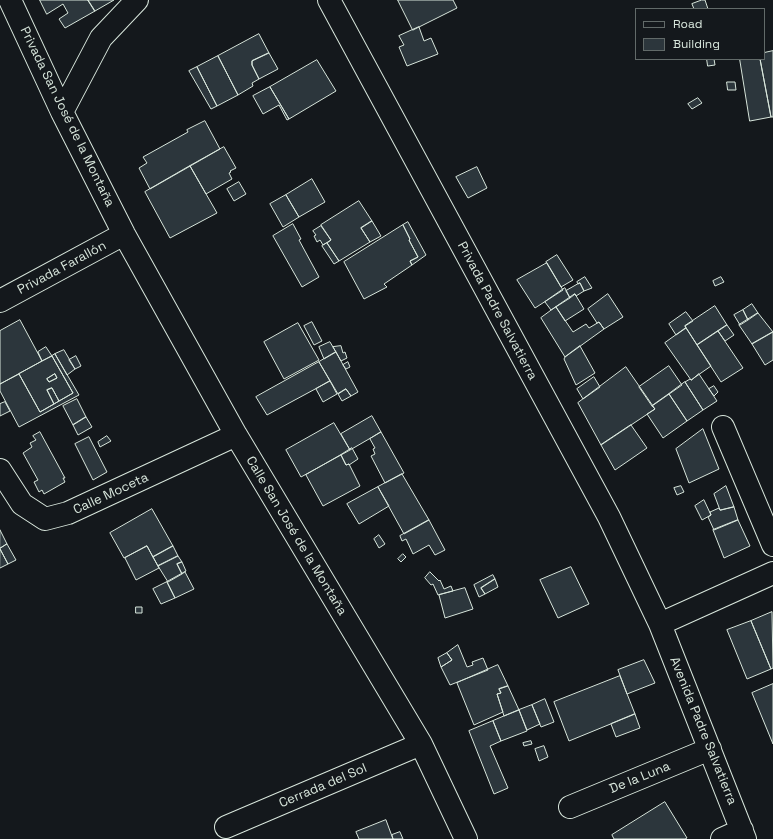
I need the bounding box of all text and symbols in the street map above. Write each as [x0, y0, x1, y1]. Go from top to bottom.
legend [635, 8, 765, 60]
text: Road [673, 16, 702, 32]
street label: Privada San José de la Montaña [16, 24, 118, 210]
text: Building [673, 36, 720, 52]
street label: Privada Farallón [15, 238, 109, 298]
street label: Privada Padre Salvatierra [454, 239, 540, 383]
street label: Calle San José de la Montaña [242, 454, 350, 618]
street label: Calle Moceta [71, 470, 151, 518]
street label: Avenida Padre Salvatierra [666, 655, 740, 807]
street label: De la Luna [607, 759, 673, 797]
street label: Cerrada del Sol [277, 760, 369, 812]

